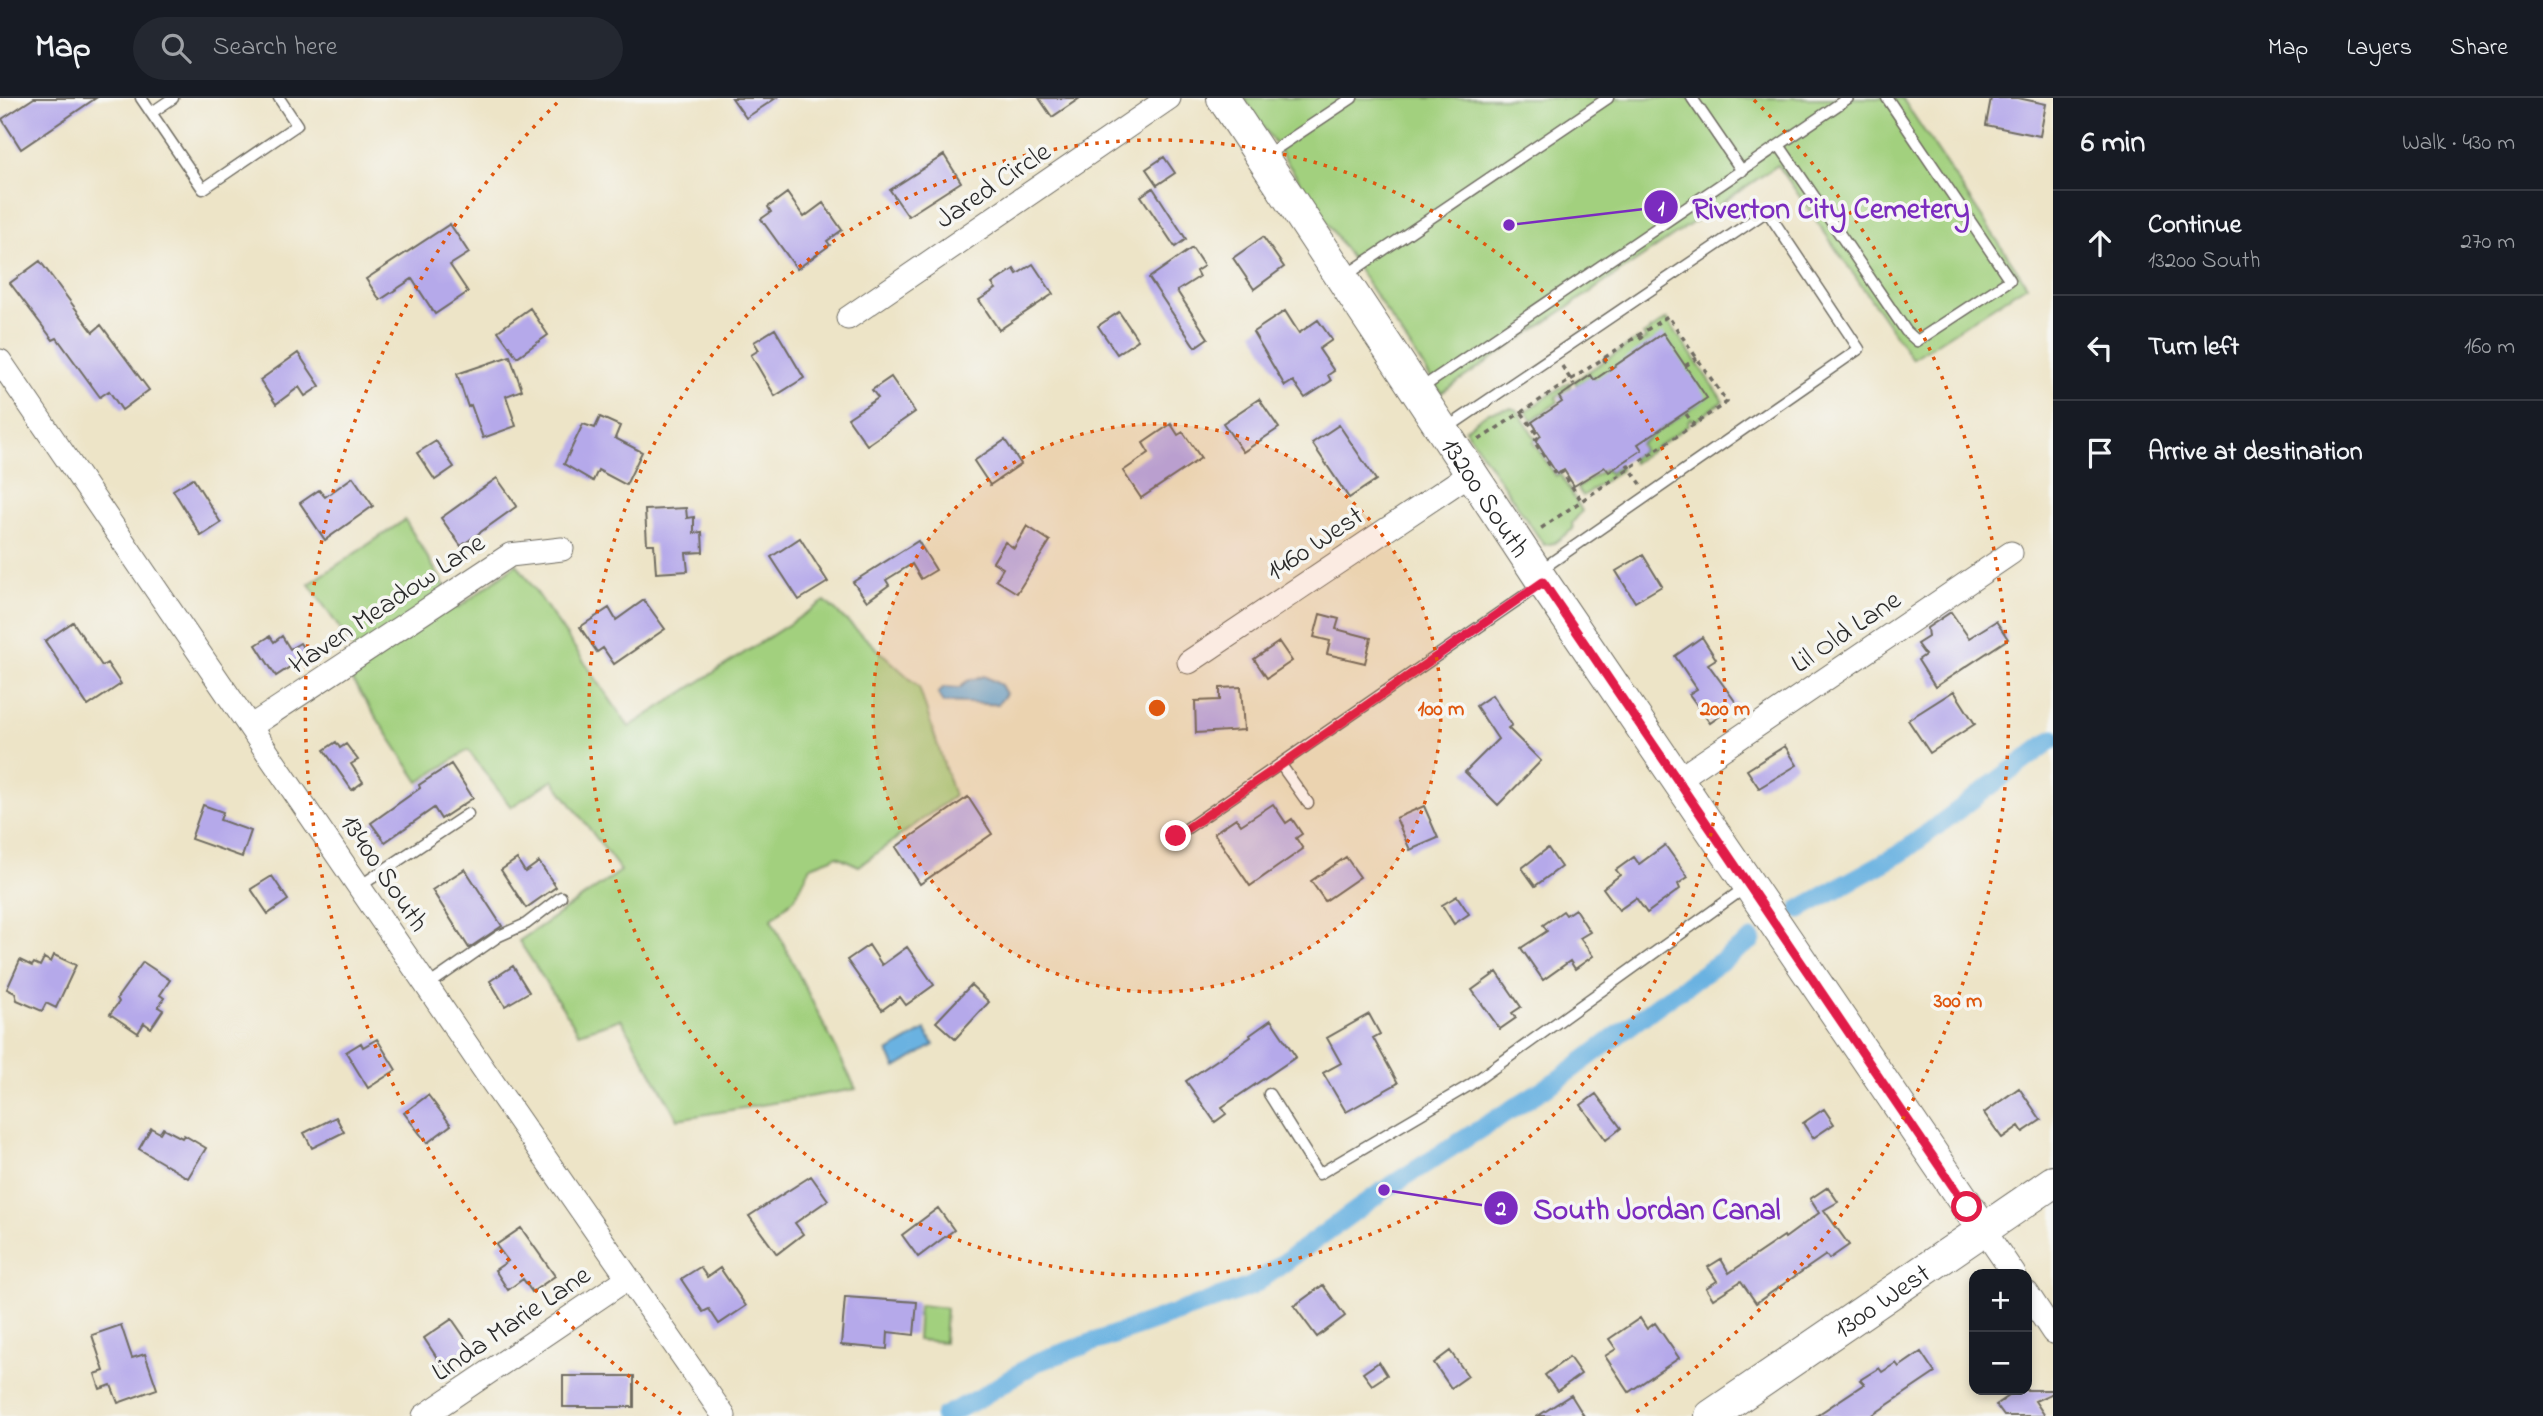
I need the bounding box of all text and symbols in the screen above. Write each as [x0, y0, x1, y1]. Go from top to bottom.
search box [133, 17, 623, 80]
text: Map [35, 24, 91, 72]
icon: search [157, 29, 195, 67]
text: Search here [213, 29, 337, 67]
text: Map [2268, 31, 2308, 66]
text: Layers [2346, 31, 2412, 66]
text: Share [2450, 31, 2508, 66]
text: 6 min [2081, 122, 2145, 166]
text: Walk · 430 m [2402, 127, 2515, 160]
street label: Jared Circle [928, 133, 1060, 241]
callout: Riverton City Cemetery [1644, 182, 1984, 233]
text: Riverton City Cemetery [1692, 189, 1970, 233]
text: 1 [1658, 195, 1665, 225]
text: Continue [2148, 207, 2241, 245]
icon: ahead [2081, 224, 2119, 262]
text: 270 m [2461, 226, 2515, 259]
text: 13200 South [2148, 245, 2260, 278]
icon: left [2081, 329, 2119, 367]
text: Turn left [2148, 329, 2239, 367]
text: 160 m [2464, 331, 2515, 364]
street label: 13200 South [1429, 430, 1539, 567]
icon: arrive [2081, 434, 2119, 472]
text: Arrive at destination [2148, 434, 2363, 472]
street label: 1460 West [1259, 497, 1373, 593]
street label: Haven Meadow Lane [282, 524, 495, 686]
street label: Lil Old Lane [1784, 581, 1911, 685]
text: 100 m [1418, 695, 1464, 725]
text: 200 m [1699, 695, 1750, 725]
centre of rings [1145, 696, 1169, 720]
street label: 13400 South [329, 807, 438, 941]
route end [1160, 820, 1191, 851]
text: 300 m [1933, 987, 1982, 1017]
callout: South Jordan Canal [1484, 1183, 1794, 1234]
text: South Jordan Canal [1533, 1190, 1781, 1234]
route start [1951, 1191, 1982, 1222]
text: 2 [1495, 1195, 1507, 1225]
street label: 1300 West [1826, 1255, 1940, 1350]
street label: Linda Marie Lane [424, 1256, 600, 1393]
map controls [1969, 1269, 2032, 1395]
button: + [1969, 1269, 2032, 1332]
button: − [1969, 1332, 2032, 1395]

